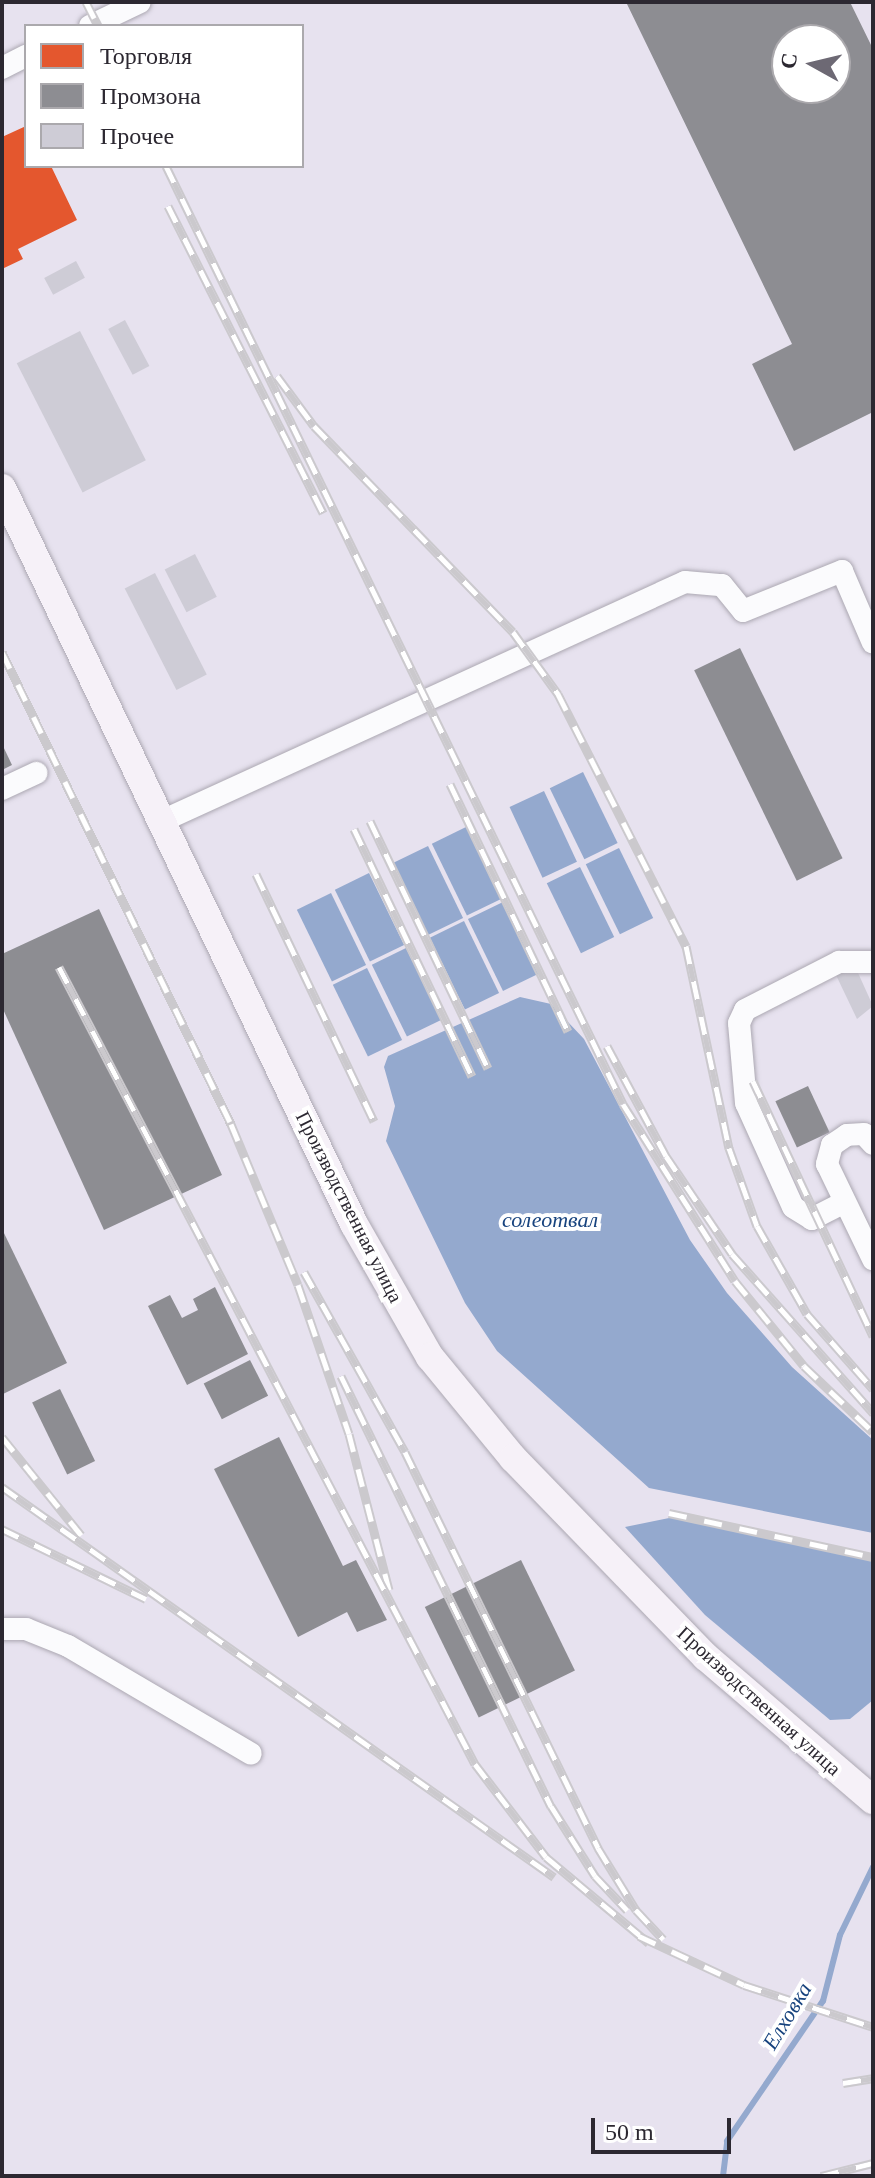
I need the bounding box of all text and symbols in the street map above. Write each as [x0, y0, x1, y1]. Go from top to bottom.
legend [24, 24, 304, 168]
north arrow [771, 24, 851, 104]
text: Торговля [100, 43, 192, 69]
text: С [775, 51, 802, 70]
text: Промзона [100, 83, 201, 109]
text: Прочее [100, 123, 174, 149]
street label: Производственная улица [290, 1107, 408, 1307]
water label: солеотвал [502, 1207, 598, 1233]
street label: Производственная улица [672, 1621, 846, 1781]
water label: Елховка [757, 1978, 817, 2054]
scale bar [595, 2102, 735, 2152]
text: 50 m [605, 2119, 654, 2145]

